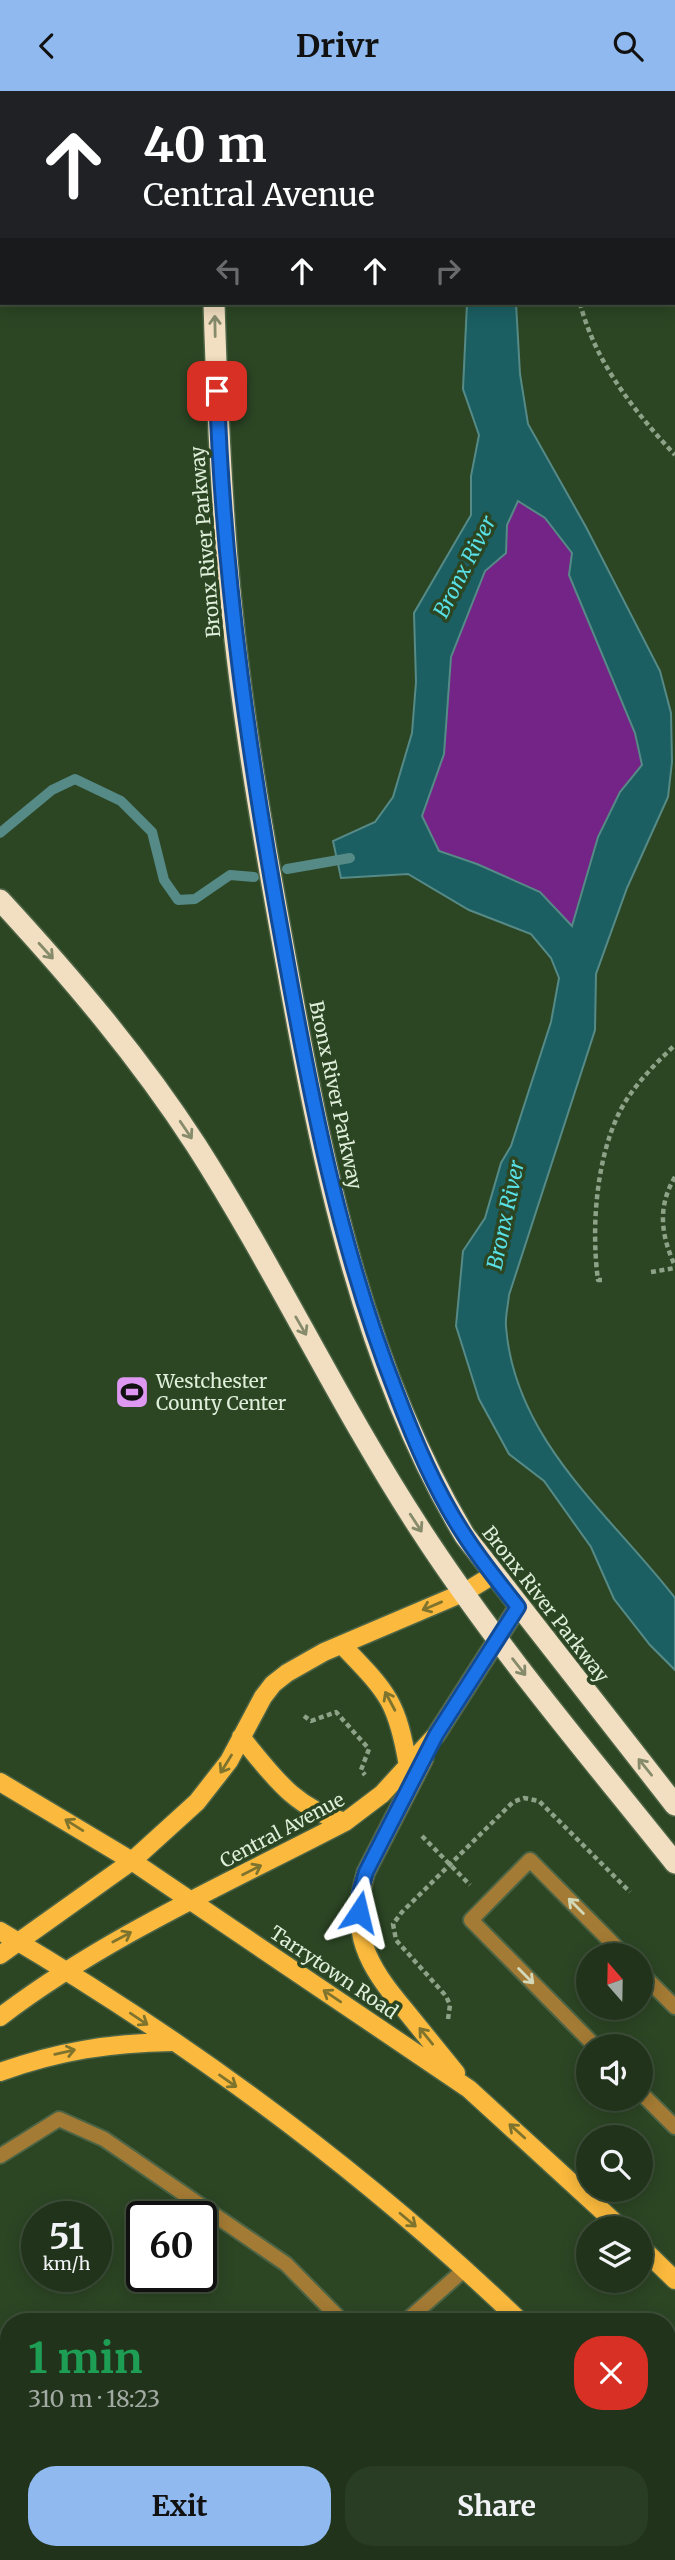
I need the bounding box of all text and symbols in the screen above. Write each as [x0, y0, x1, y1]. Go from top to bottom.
text: Drivr [296, 26, 379, 66]
icon: back [28, 27, 66, 65]
icon: search [609, 27, 647, 65]
text: 40 m [143, 114, 267, 175]
icon: ahead [28, 119, 119, 210]
text: Central Avenue [143, 175, 375, 215]
icon: left [210, 252, 248, 290]
icon: ahead [283, 252, 321, 290]
icon: ahead [356, 252, 394, 290]
icon: right [429, 252, 467, 290]
one-way arrow [208, 315, 222, 338]
pin [187, 361, 247, 421]
icon: arrive [198, 372, 236, 410]
street label: Bronx River Parkway [185, 445, 225, 639]
water label: Bronx River [427, 511, 502, 622]
one-way arrow [38, 942, 54, 960]
street label: Bronx River Parkway [304, 999, 368, 1191]
one-way arrow [178, 1120, 193, 1139]
water label: Bronx River [481, 1157, 530, 1272]
one-way arrow [295, 1315, 308, 1336]
place label: Westchester County Center [155, 1369, 287, 1415]
sports icon: Westchester County Center [113, 1373, 151, 1411]
one-way arrow [409, 1512, 423, 1532]
street label: Bronx River Parkway [477, 1521, 615, 1687]
one-way arrow [422, 1600, 444, 1613]
one-way arrow [511, 1658, 526, 1676]
one-way arrow [383, 1691, 396, 1712]
one-way arrow [219, 1753, 233, 1773]
one-way arrow [638, 1759, 653, 1777]
street label: Central Avenue [216, 1787, 348, 1873]
one-way arrow [64, 1818, 84, 1832]
one-way arrow [241, 1863, 262, 1876]
position arrow [322, 1875, 396, 1949]
one-way arrow [567, 1898, 584, 1915]
street label: Tarrytown Road [265, 1920, 403, 2024]
one-way arrow [111, 1930, 132, 1943]
north arrow [576, 1943, 653, 2019]
map controls [576, 1943, 653, 2293]
one-way arrow [518, 1968, 535, 1985]
one-way arrow [322, 1989, 342, 2003]
one-way arrow [128, 2013, 148, 2027]
one-way arrow [418, 2028, 434, 2046]
button: sound [576, 2034, 653, 2111]
one-way arrow [53, 2045, 76, 2058]
one-way arrow [218, 2074, 238, 2088]
one-way arrow [508, 2123, 526, 2139]
button: search [576, 2125, 653, 2202]
speed limit sign: 60 [126, 2201, 217, 2292]
one-way arrow [399, 2212, 417, 2228]
text: 51 [49, 2215, 84, 2259]
button: layers [576, 2216, 653, 2293]
text: km/h [43, 2252, 90, 2275]
text: 1 min [28, 2332, 142, 2384]
button: close [574, 2336, 648, 2410]
text: 310 m · 18:23 [28, 2384, 160, 2413]
button: Exit [28, 2466, 331, 2546]
button: Share [345, 2466, 648, 2546]

